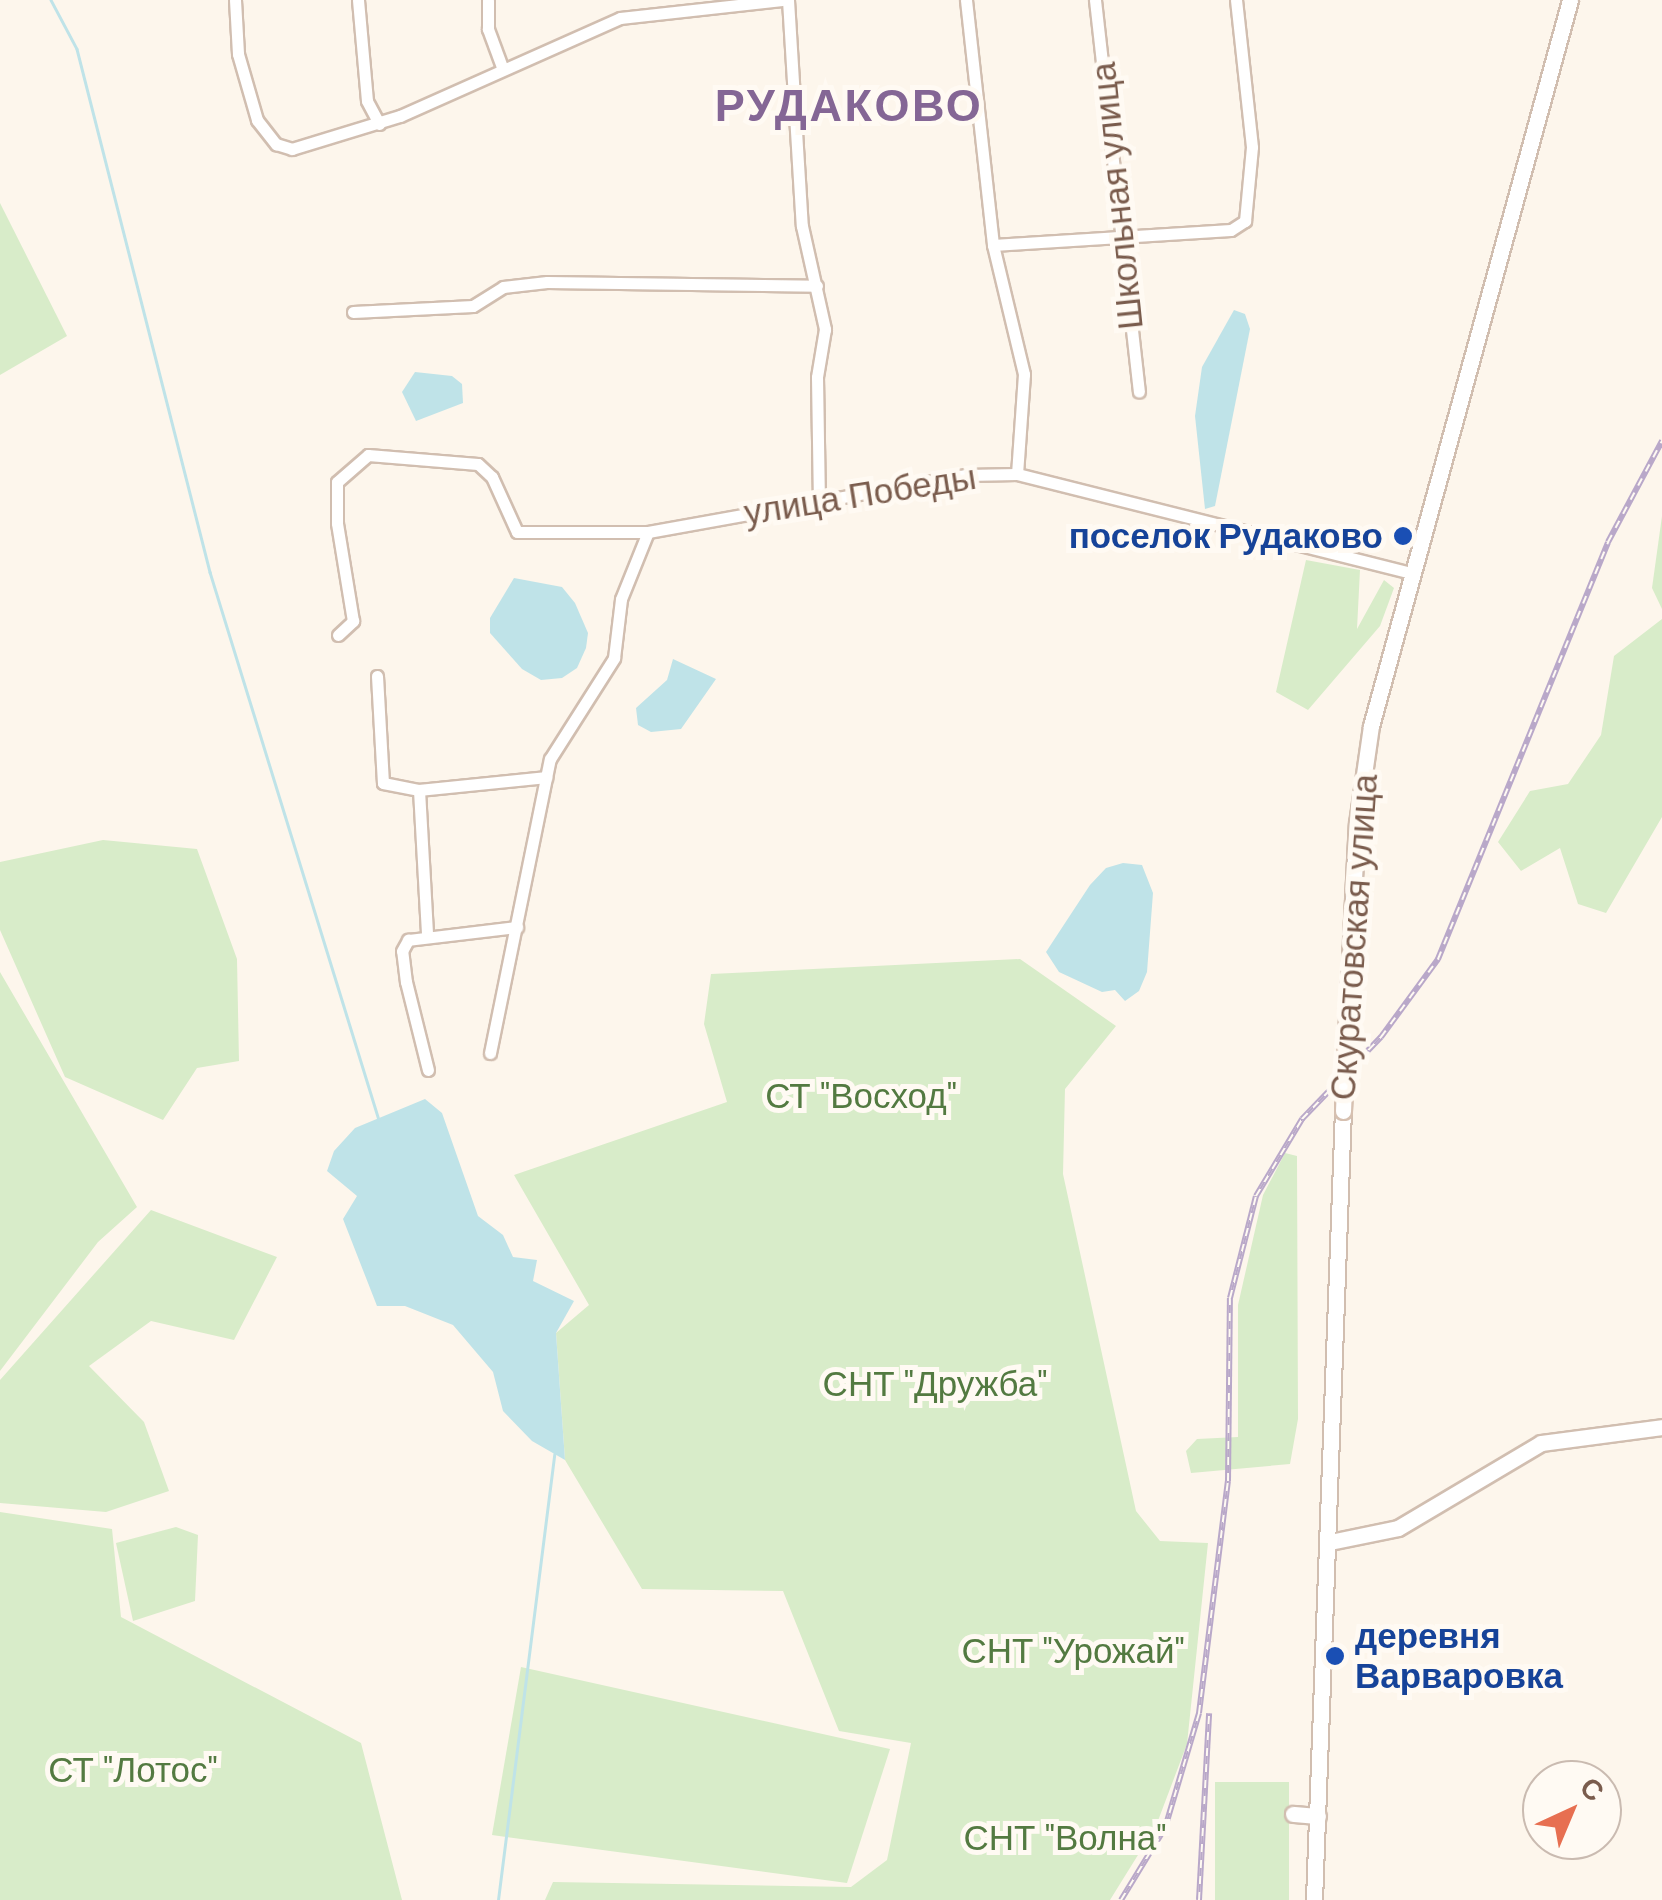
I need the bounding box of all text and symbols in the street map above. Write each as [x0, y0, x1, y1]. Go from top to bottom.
street label: Школьная улица [1082, 60, 1152, 332]
district label: РУДАКОВО [715, 79, 983, 133]
street label: улица Победы [741, 456, 979, 534]
place label: поселок Рудаково [1069, 515, 1383, 557]
marker: поселок Рудаково [1392, 525, 1414, 547]
street label: Скуратовская улица [1322, 772, 1386, 1102]
park label: СТ "Восход" [765, 1075, 957, 1117]
park label: СНТ "Дружба" [823, 1363, 1047, 1405]
place label: деревня Варваровка [1355, 1615, 1563, 1697]
park label: СНТ "Урожай" [961, 1630, 1185, 1672]
marker: деревня Варваровка [1324, 1645, 1346, 1667]
park label: СТ "Лотос" [48, 1749, 218, 1791]
north arrow [1522, 1760, 1622, 1860]
text: С [1572, 1769, 1612, 1810]
park label: СНТ "Волна" [964, 1817, 1166, 1859]

